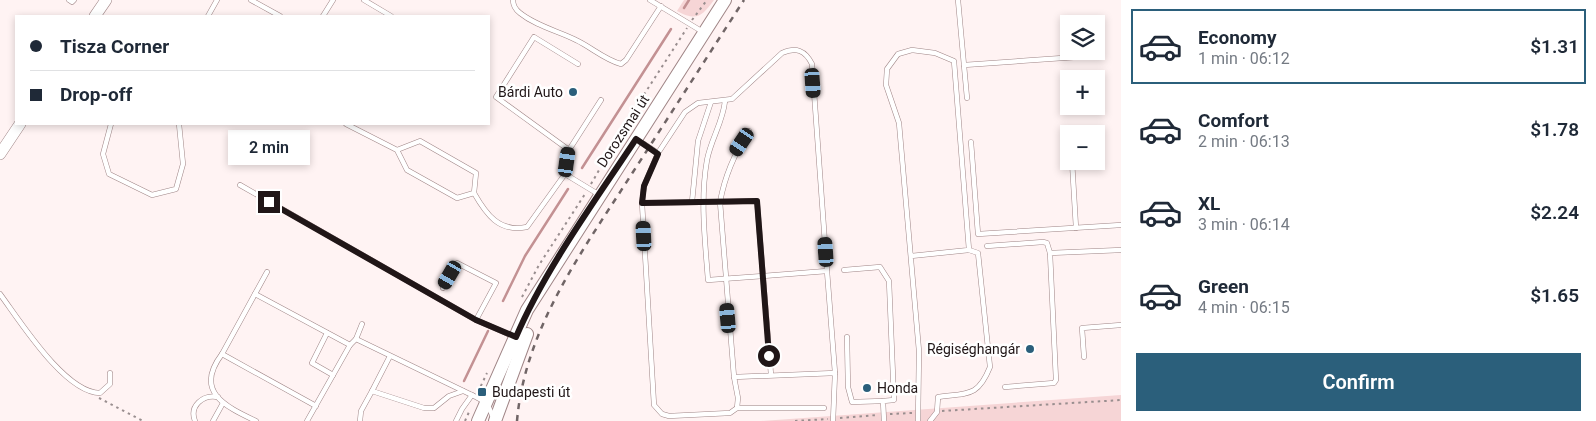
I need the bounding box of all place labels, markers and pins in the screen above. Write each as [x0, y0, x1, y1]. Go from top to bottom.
place label: Bárdi Auto [498, 84, 563, 100]
marker: Bárdi Auto [567, 86, 579, 98]
place label: Régiséghangár [927, 341, 1020, 357]
marker: Régiséghangár [1024, 343, 1036, 355]
place label: Honda [877, 380, 918, 396]
marker: Honda [861, 382, 873, 394]
place label: Budapesti út [492, 384, 571, 400]
marker: Budapesti út [476, 386, 488, 398]

